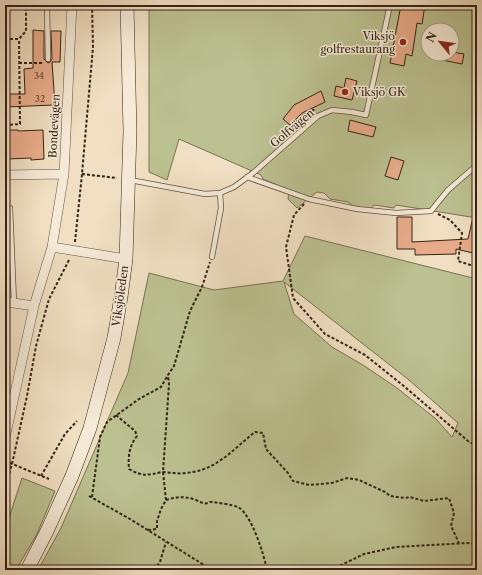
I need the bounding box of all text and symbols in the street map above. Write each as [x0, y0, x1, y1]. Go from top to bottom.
north arrow [420, 22, 460, 62]
place label: Viksjö golfrestaurang [320, 29, 395, 56]
text: N [423, 29, 440, 45]
marker: Viksjö golfrestaurang [398, 37, 408, 47]
house number: 34 [34, 70, 44, 81]
place label: Viksjö GK [352, 85, 406, 99]
marker: Viksjö GK [340, 87, 350, 97]
house number: 32 [35, 93, 45, 104]
street label: Bondevägen [45, 93, 63, 158]
street label: Golfvägen [267, 106, 317, 150]
street label: Viksjöleden [109, 264, 131, 328]

